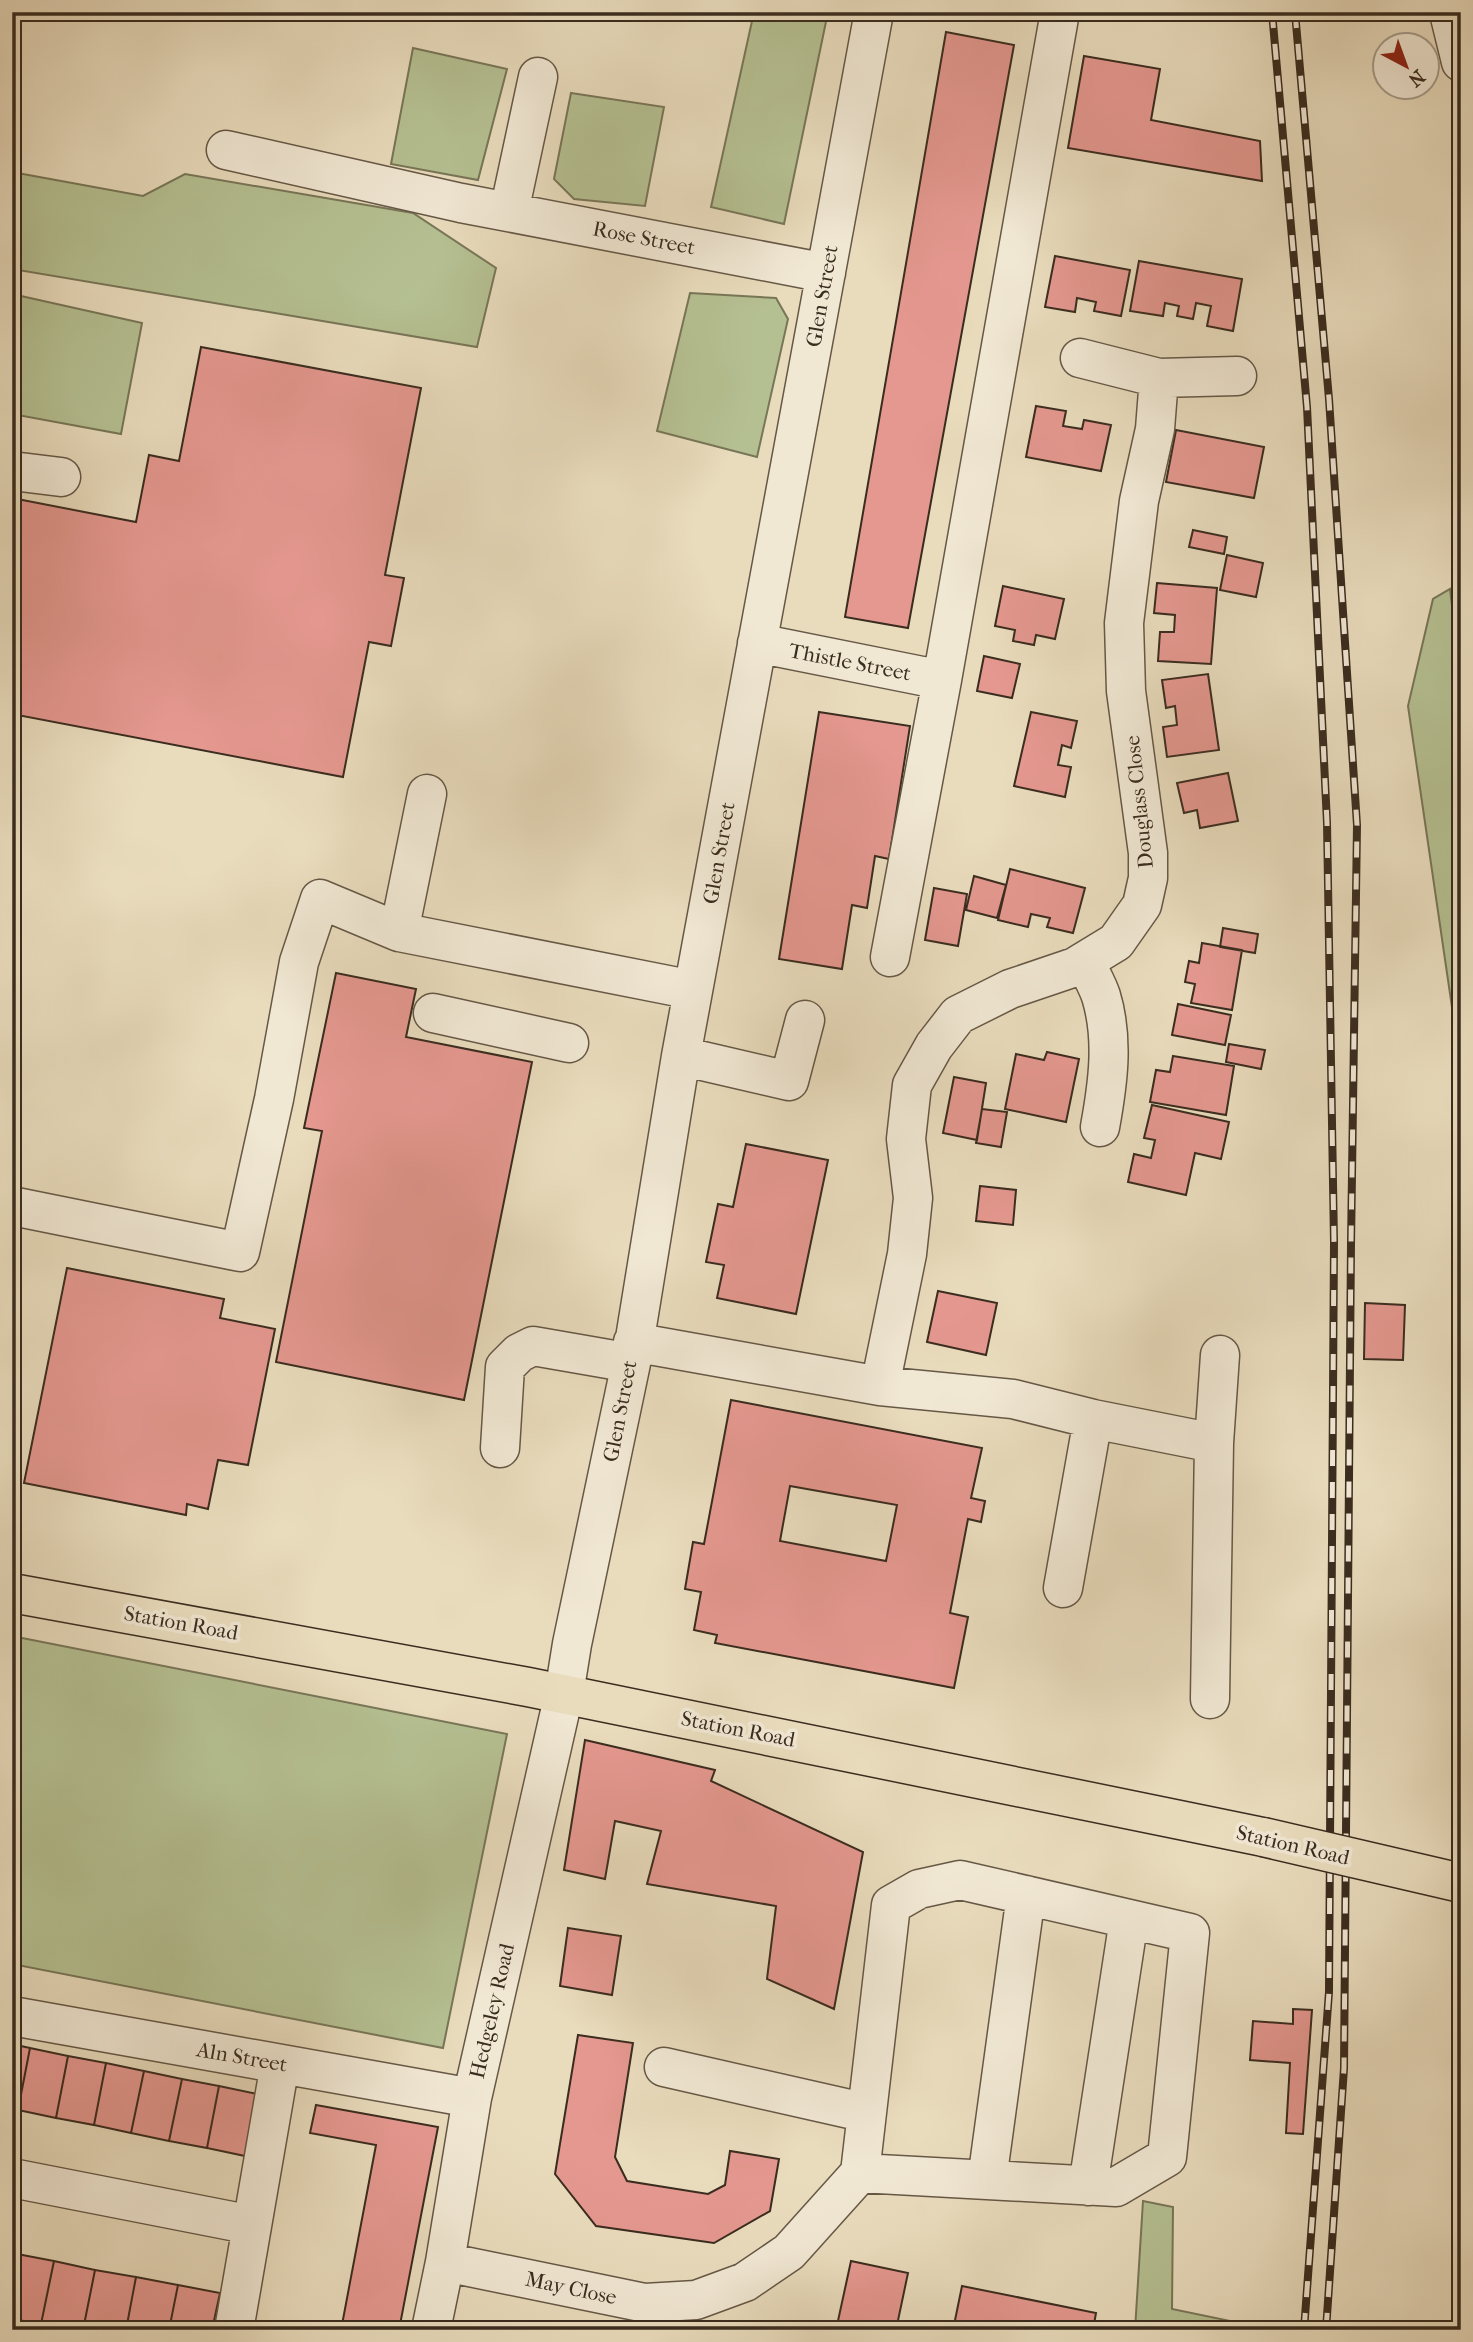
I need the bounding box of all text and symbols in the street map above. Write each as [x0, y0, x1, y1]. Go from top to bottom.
north arrow [1372, 32, 1442, 102]
text: N [1403, 65, 1429, 91]
street label: Rose Street [591, 216, 698, 260]
street label: Glen Street [801, 243, 843, 349]
street label: Thistle Street [787, 638, 914, 686]
street label: Douglass Close [1120, 734, 1158, 870]
street label: Glen Street [698, 800, 740, 906]
street label: Glen Street [598, 1358, 642, 1464]
street label: Station Road [122, 1601, 241, 1645]
street label: Station Road [679, 1706, 798, 1752]
street label: Station Road [1234, 1820, 1353, 1870]
street label: Hedgeley Road [465, 1941, 519, 2081]
street label: Aln Street [194, 2037, 290, 2077]
street label: May Close [523, 2267, 619, 2309]

